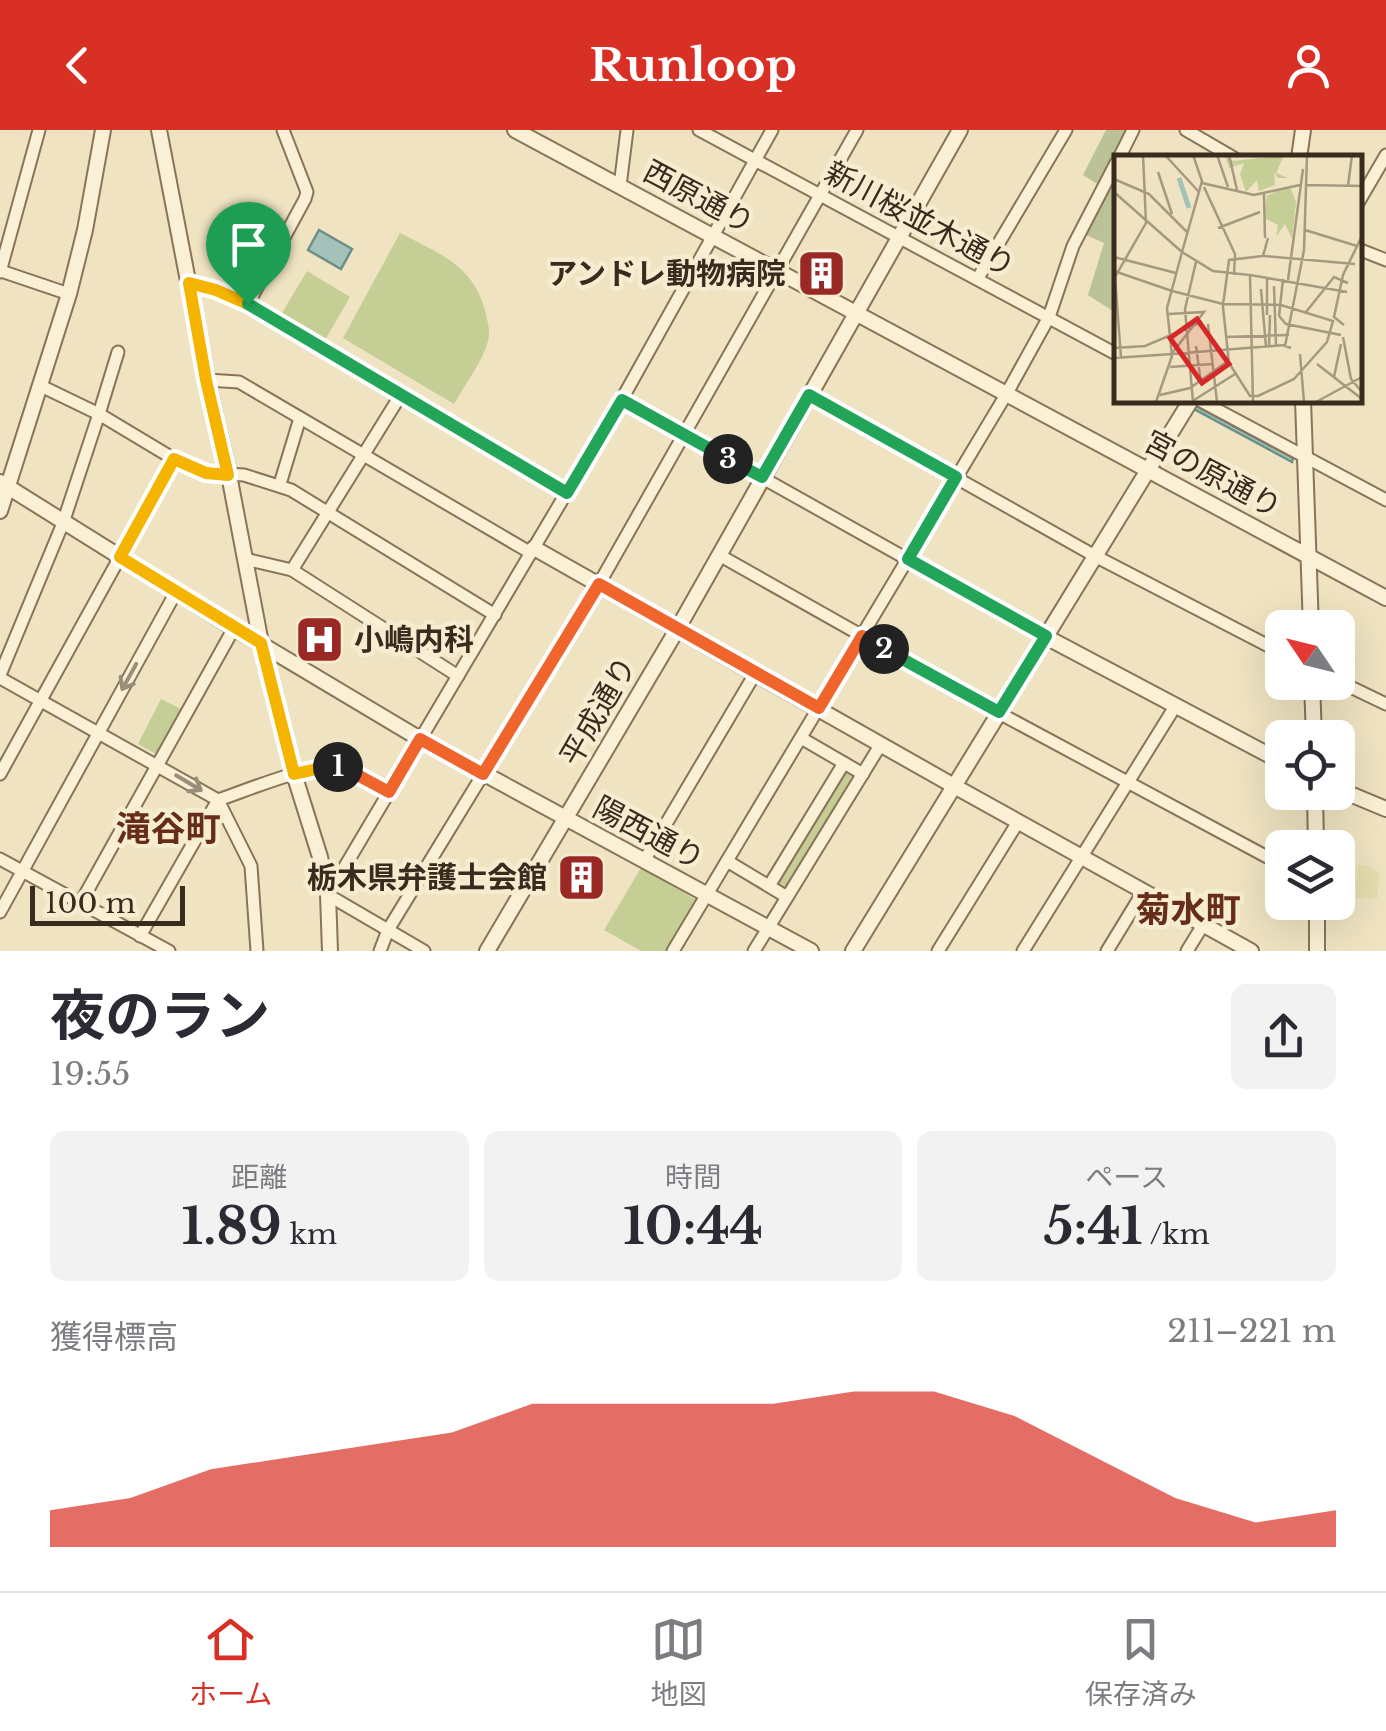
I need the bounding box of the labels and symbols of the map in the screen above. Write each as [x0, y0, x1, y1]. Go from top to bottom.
street label: 西原通り [637, 152, 761, 242]
street label: 新川桜並木通り [819, 153, 1021, 285]
inset map [1114, 155, 1361, 402]
pin [206, 202, 291, 305]
building icon: アンドレ動物病院 [795, 247, 847, 299]
place label: アンドレ動物病院 [547, 255, 786, 292]
street label: 宮の原通り [1138, 422, 1288, 526]
pin: 3 [703, 434, 753, 484]
north arrow [1265, 610, 1355, 700]
hospital icon: 小嶋内科 [293, 613, 345, 665]
place label: 小嶋内科 [354, 621, 474, 658]
pin: 2 [859, 624, 909, 674]
street label: 平成通り [552, 650, 644, 772]
one-way arrow [118, 662, 138, 691]
pin: 1 [313, 742, 363, 792]
one-way arrow [174, 773, 203, 793]
street label: 陽西通り [587, 788, 711, 878]
district label: 滝谷町 [115, 807, 221, 850]
building icon: 栃木県弁護士会館 [556, 851, 608, 903]
place label: 栃木県弁護士会館 [307, 859, 547, 896]
scale bar [30, 881, 185, 926]
district label: 菊水町 [1135, 888, 1241, 931]

